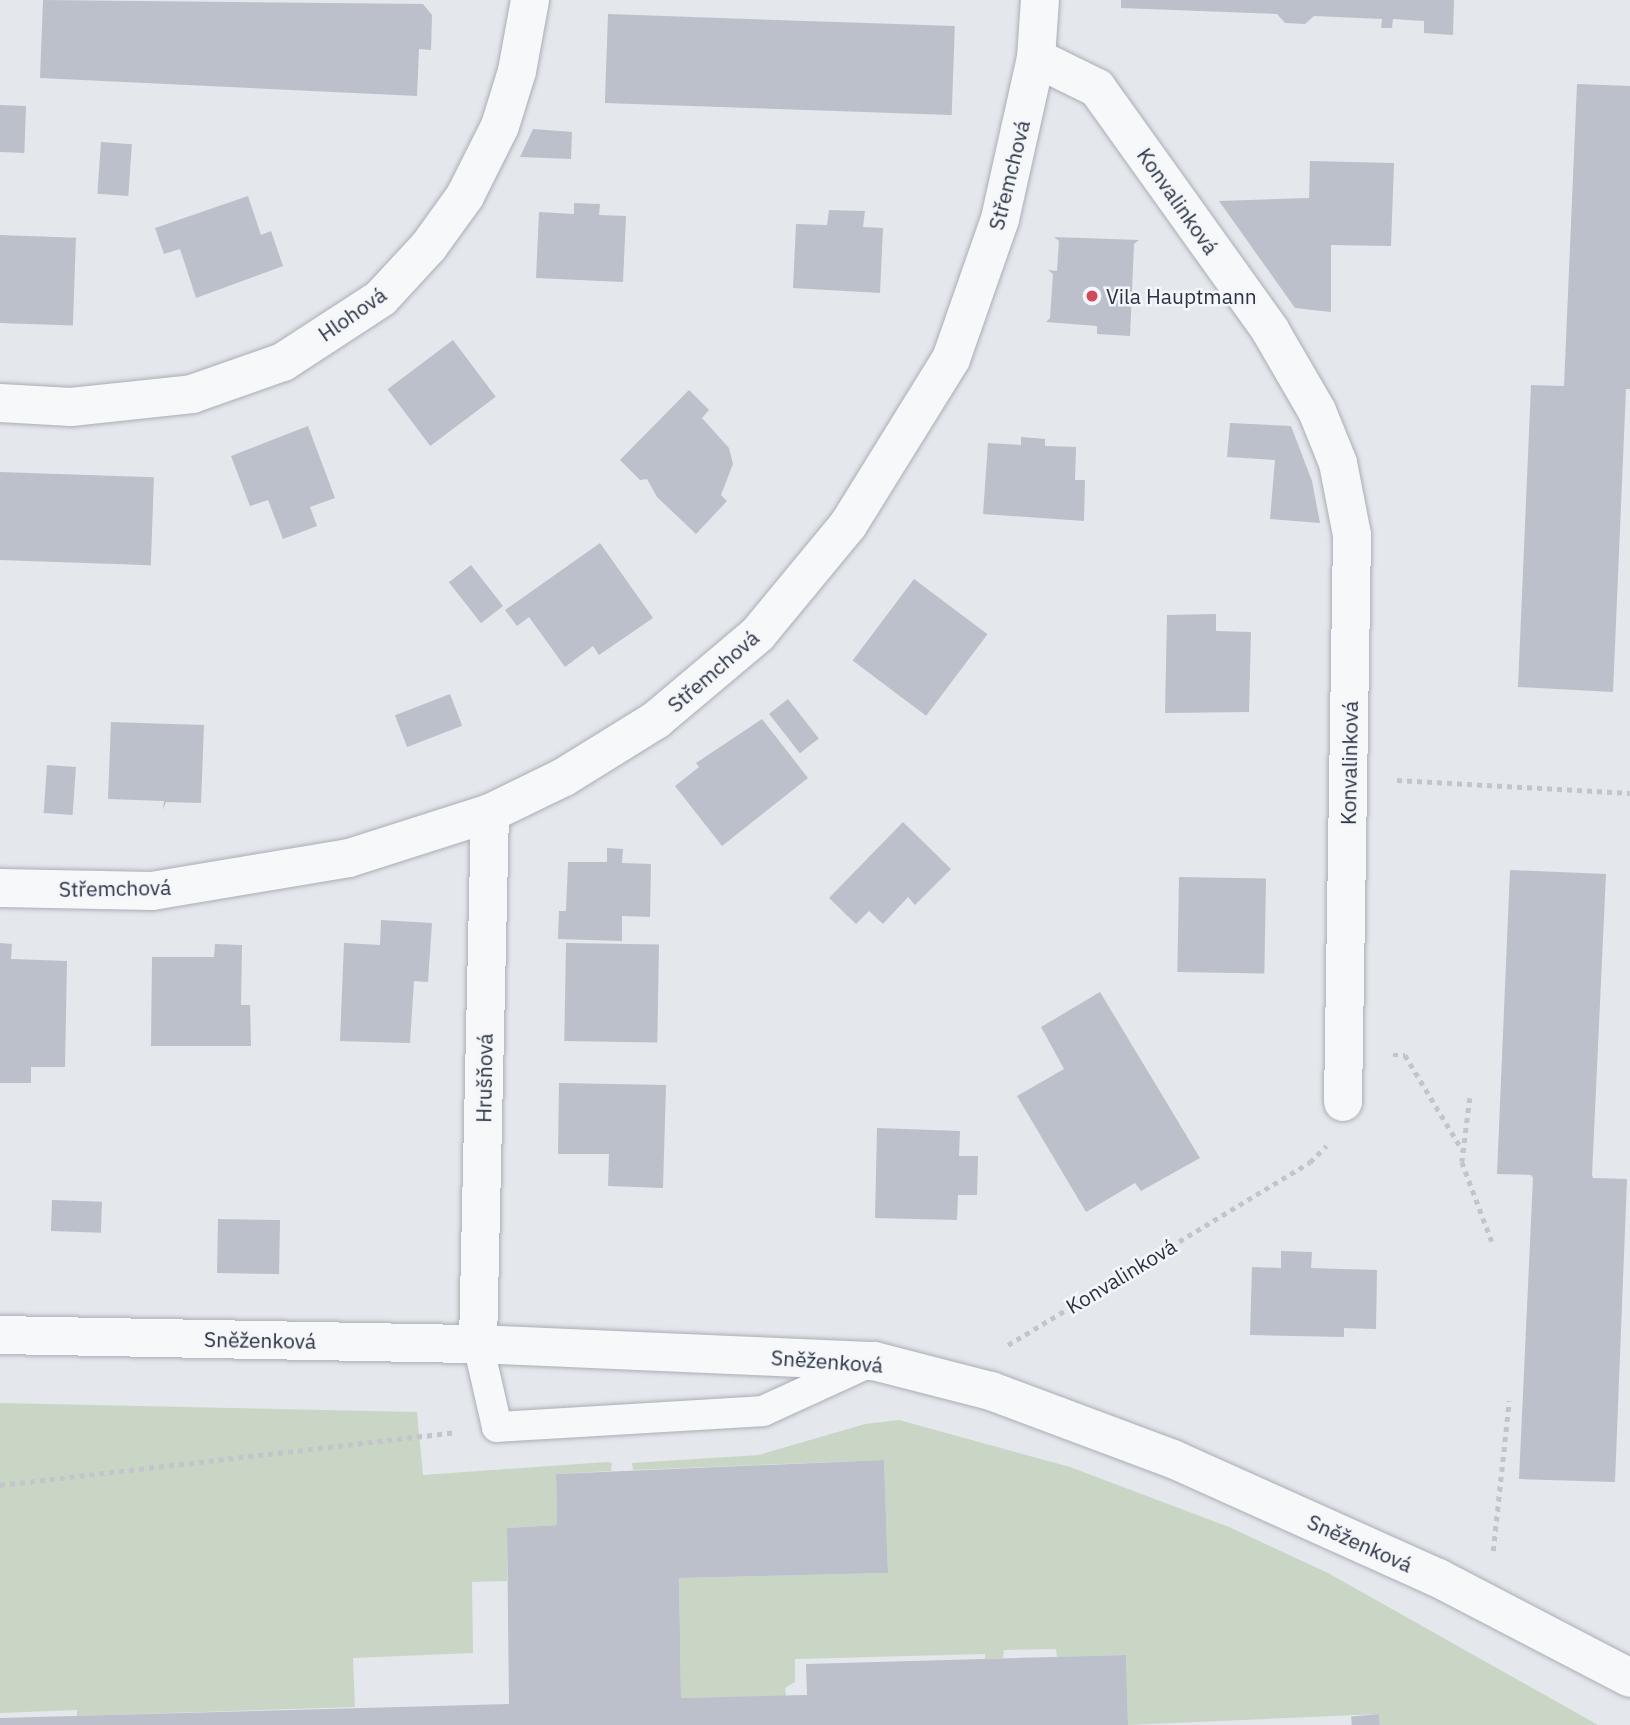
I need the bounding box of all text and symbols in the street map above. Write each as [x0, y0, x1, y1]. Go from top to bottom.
street label: Střemchová [983, 117, 1035, 233]
street label: Konvalinková [1132, 143, 1224, 259]
street label: Hlohová [313, 282, 391, 346]
place label: Vila Hauptmann [1106, 283, 1257, 309]
marker: Vila Hauptmann [1084, 288, 1100, 304]
street label: Střemchová [662, 625, 764, 717]
street label: Konvalinková [1335, 701, 1363, 825]
street label: Střemchová [59, 874, 171, 902]
street label: Hrušňová [471, 1033, 497, 1123]
street label: Konvalinková [1061, 1233, 1181, 1319]
street label: Sněženková [204, 1326, 316, 1354]
street label: Sněženková [770, 1345, 884, 1377]
street label: Sněženková [1304, 1509, 1416, 1577]

